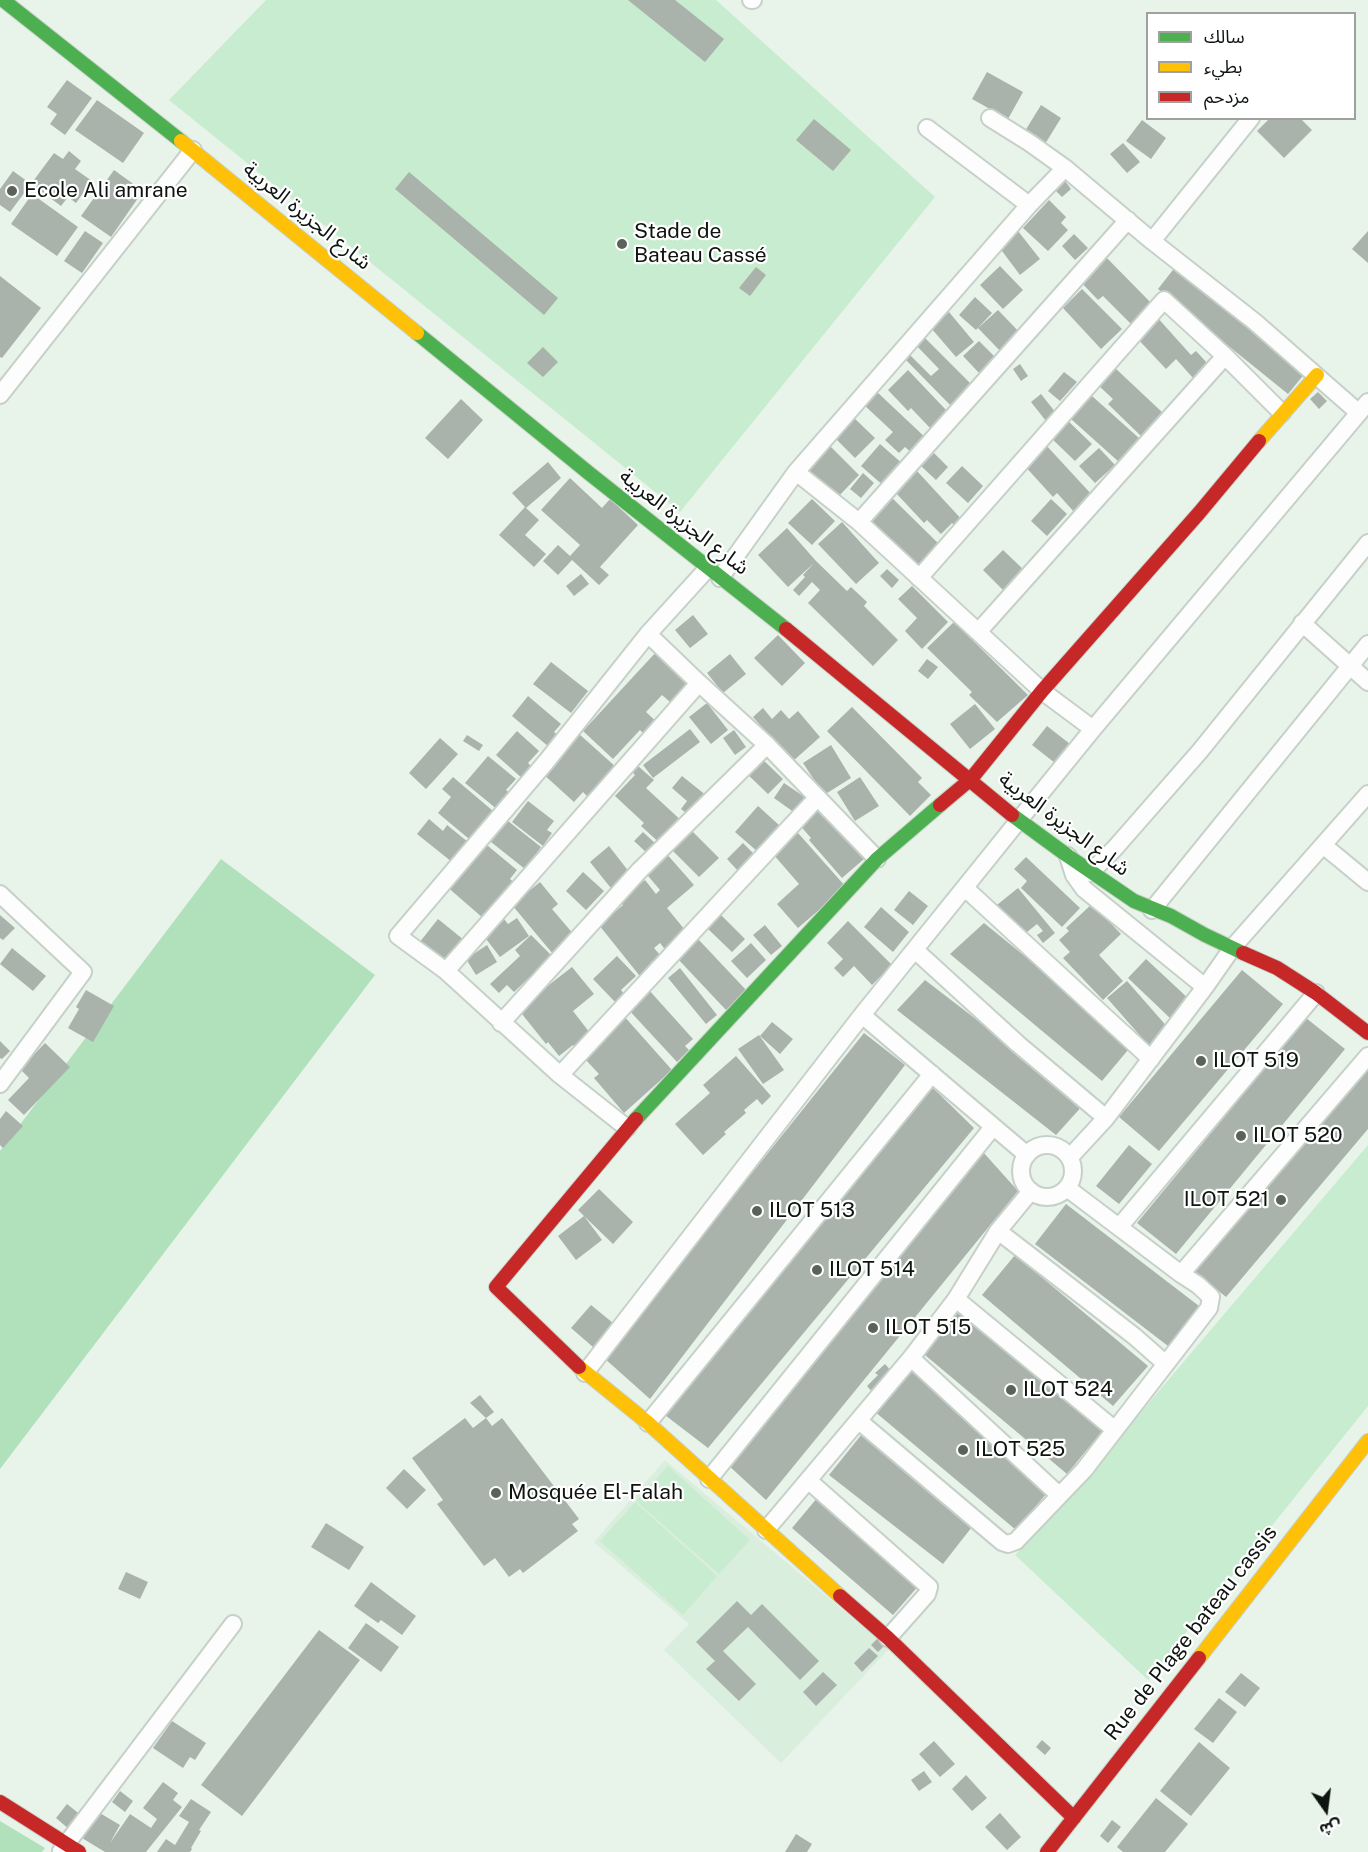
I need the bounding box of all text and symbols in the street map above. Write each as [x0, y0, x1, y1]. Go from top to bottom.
legend [1146, 12, 1356, 120]
text: سالك [1204, 26, 1245, 47]
text: بطيء [1204, 56, 1242, 77]
text: مزدحم [1204, 86, 1249, 107]
street label: شارع الجزيرة العربية [238, 157, 376, 275]
place label: Ecole Ali amrane [24, 178, 188, 204]
marker: Ecole Ali amrane [5, 184, 19, 198]
place label: Stade de Bateau Cassé [634, 219, 767, 269]
marker: Stade de Bateau Cassé [615, 237, 629, 251]
street label: شارع الجزيرة العربية [614, 464, 754, 580]
street label: شارع الجزيرة العربية [993, 766, 1135, 882]
place label: ILOT 519 [1213, 1048, 1299, 1074]
marker: ILOT 519 [1194, 1054, 1208, 1068]
place label: ILOT 520 [1253, 1123, 1343, 1149]
marker: ILOT 520 [1234, 1129, 1248, 1143]
place label: ILOT 521 [1184, 1187, 1269, 1213]
marker: ILOT 521 [1274, 1193, 1288, 1207]
place label: ILOT 513 [769, 1198, 855, 1224]
marker: ILOT 513 [750, 1204, 764, 1218]
place label: ILOT 514 [829, 1257, 915, 1283]
marker: ILOT 514 [810, 1263, 824, 1277]
place label: ILOT 515 [885, 1315, 971, 1341]
marker: ILOT 515 [866, 1321, 880, 1335]
place label: ILOT 524 [1023, 1377, 1113, 1403]
marker: ILOT 524 [1004, 1383, 1018, 1397]
place label: ILOT 525 [975, 1437, 1065, 1463]
marker: ILOT 525 [956, 1443, 970, 1457]
place label: Mosquée El-Falah [508, 1480, 683, 1506]
marker: Mosquée El-Falah [489, 1486, 503, 1500]
street label: Rue de Plage bateau cassis [1099, 1521, 1283, 1745]
north arrow [1296, 1780, 1356, 1840]
text: ش [1318, 1816, 1343, 1840]

